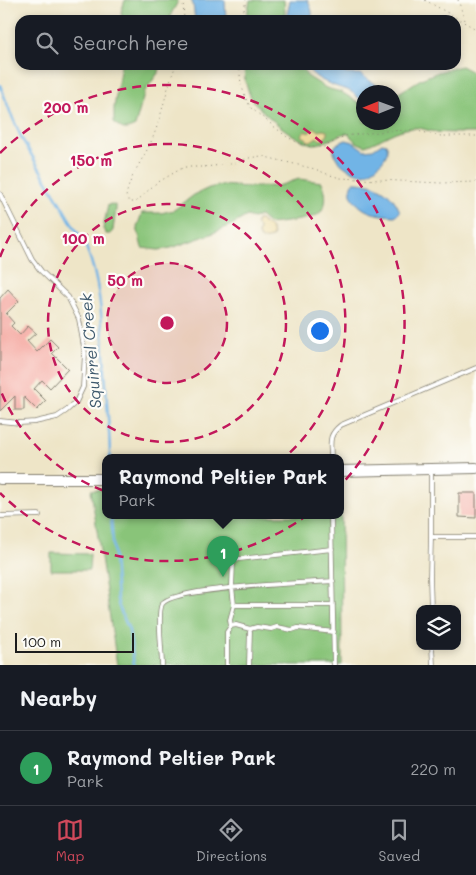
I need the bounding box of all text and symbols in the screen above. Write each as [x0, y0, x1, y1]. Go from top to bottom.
search box [15, 15, 461, 70]
icon: search [33, 29, 61, 57]
text: Search here [73, 30, 189, 55]
north arrow [356, 85, 401, 130]
text: 200 m [44, 97, 89, 117]
text: 150 m [70, 150, 112, 170]
text: 100 m [61, 228, 105, 248]
text: 50 m [107, 270, 143, 290]
water label: Squirrel Creek [74, 292, 106, 410]
centre of rings [158, 314, 176, 332]
your location [307, 318, 333, 344]
popup [102, 454, 344, 519]
text: Raymond Peltier Park [119, 464, 327, 489]
text: Park [119, 489, 155, 510]
pin: 1 [207, 536, 239, 577]
map controls [416, 605, 461, 650]
button: layers [416, 605, 461, 650]
scale bar [15, 630, 134, 653]
text: 100 m [22, 632, 61, 651]
text: Nearby [20, 684, 97, 711]
text: Raymond Peltier Park [67, 745, 276, 770]
text: 1 [32, 758, 40, 779]
text: 220 m [410, 758, 456, 779]
text: Park [67, 770, 103, 791]
tab: Map [56, 816, 84, 865]
tab: Directions [196, 816, 267, 865]
tab: Saved [379, 816, 420, 865]

